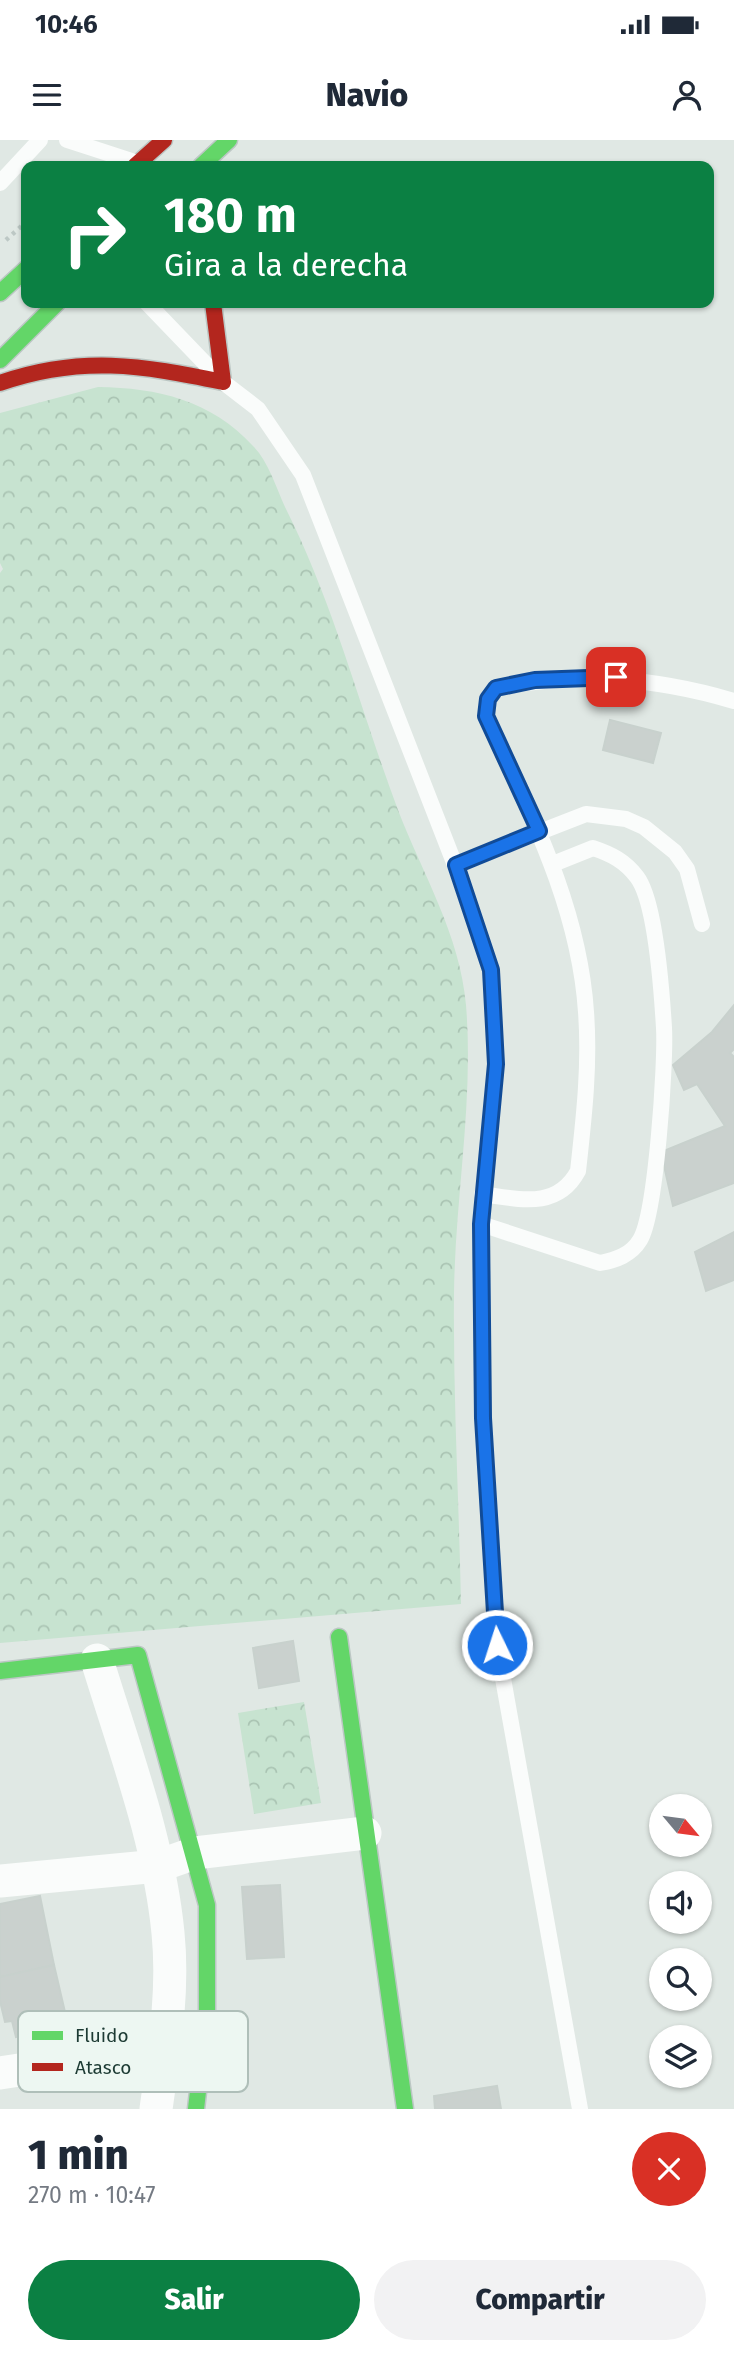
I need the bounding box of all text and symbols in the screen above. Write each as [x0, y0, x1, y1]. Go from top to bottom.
text: 10:46 [35, 9, 98, 40]
icon: menu [28, 76, 66, 114]
text: Navio [326, 76, 408, 114]
icon: person [668, 76, 706, 114]
text: 180 m [164, 186, 297, 245]
icon: right [49, 189, 140, 280]
text: Gira a la derecha [164, 246, 408, 284]
pin [586, 647, 646, 707]
icon: arrive [597, 658, 635, 696]
position arrow [460, 1608, 534, 1682]
north arrow [649, 1794, 712, 1857]
map controls [649, 1794, 712, 2088]
button: sound [649, 1871, 712, 1934]
button: search [649, 1948, 712, 2011]
legend [18, 2011, 248, 2092]
text: Fluido [75, 2024, 129, 2047]
button: layers [649, 2025, 712, 2088]
text: Atasco [75, 2056, 131, 2079]
text: 1 min [28, 2130, 129, 2180]
button: close [632, 2132, 706, 2206]
text: 270 m · 10:47 [28, 2181, 156, 2209]
button: Salir [28, 2260, 360, 2340]
button: Compartir [374, 2260, 706, 2340]

